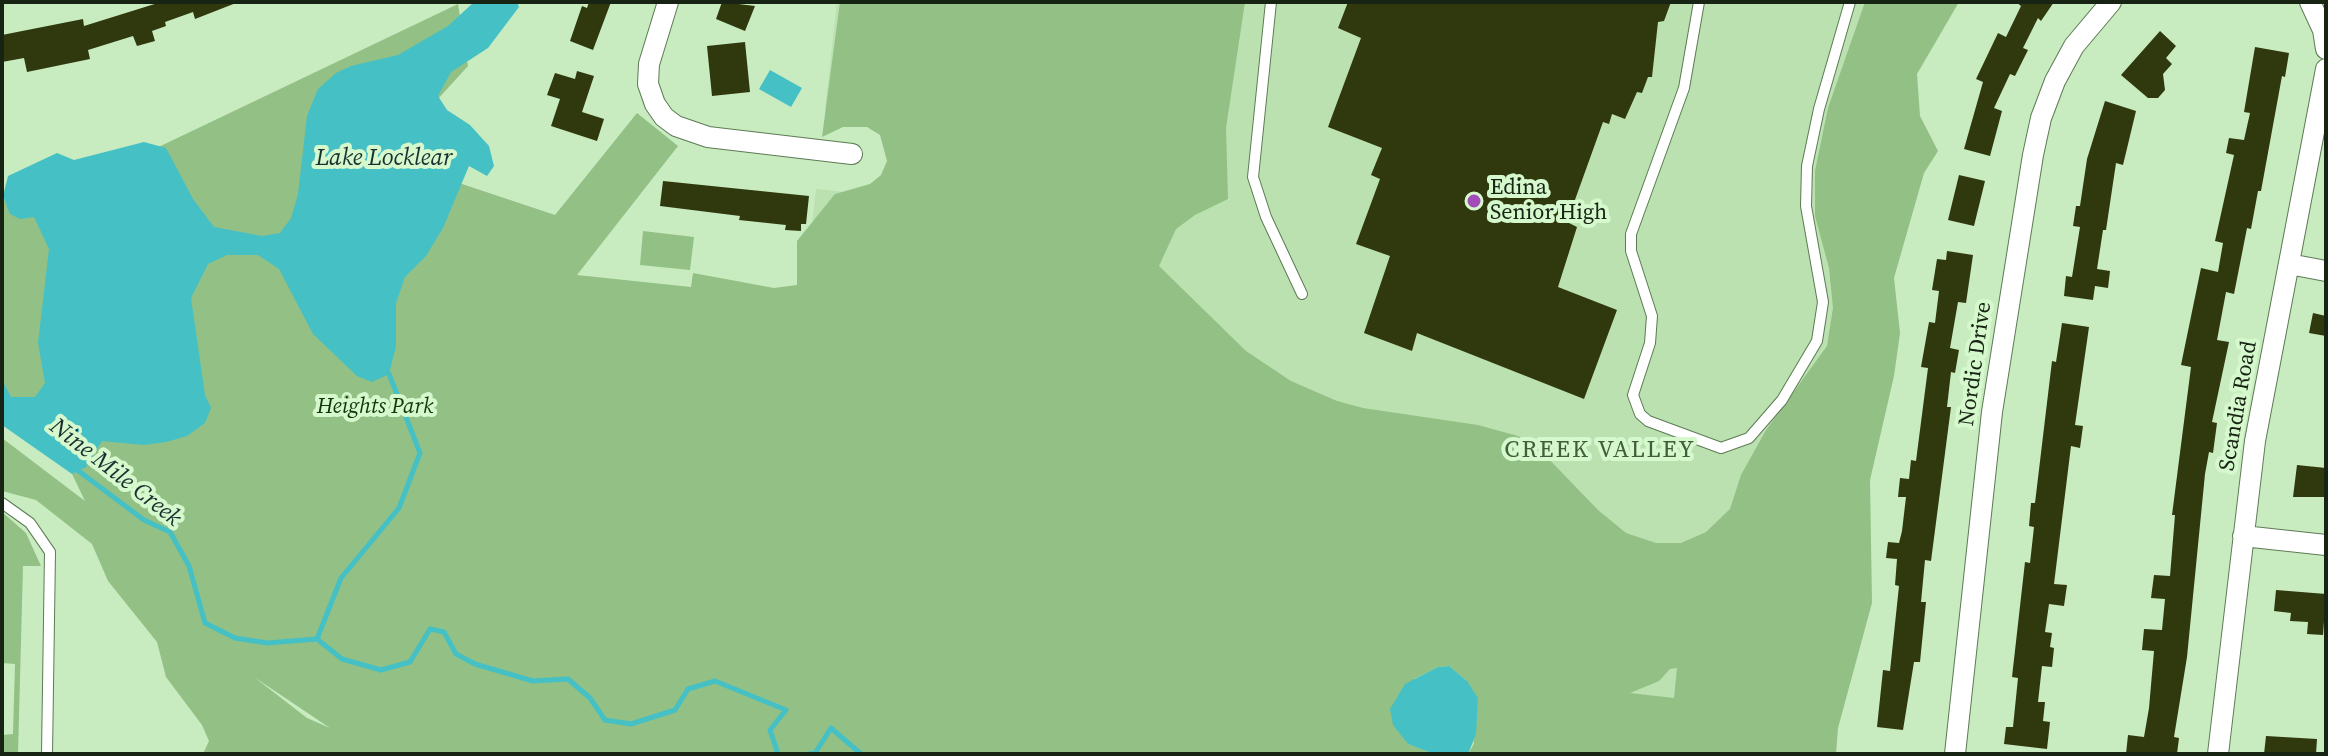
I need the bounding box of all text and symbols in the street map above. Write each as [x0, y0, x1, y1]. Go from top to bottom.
water label: Lake Locklear [315, 145, 453, 173]
place label: Edina Senior High [1490, 175, 1607, 226]
marker: Edina Senior High [1465, 192, 1483, 210]
street label: Nordic Drive [1954, 300, 1998, 428]
street label: Scandia Road [2215, 339, 2263, 473]
park label: Heights Park [317, 394, 433, 420]
water label: Nine Mile Creek [44, 413, 186, 533]
district label: CREEK VALLEY [1504, 437, 1696, 465]

